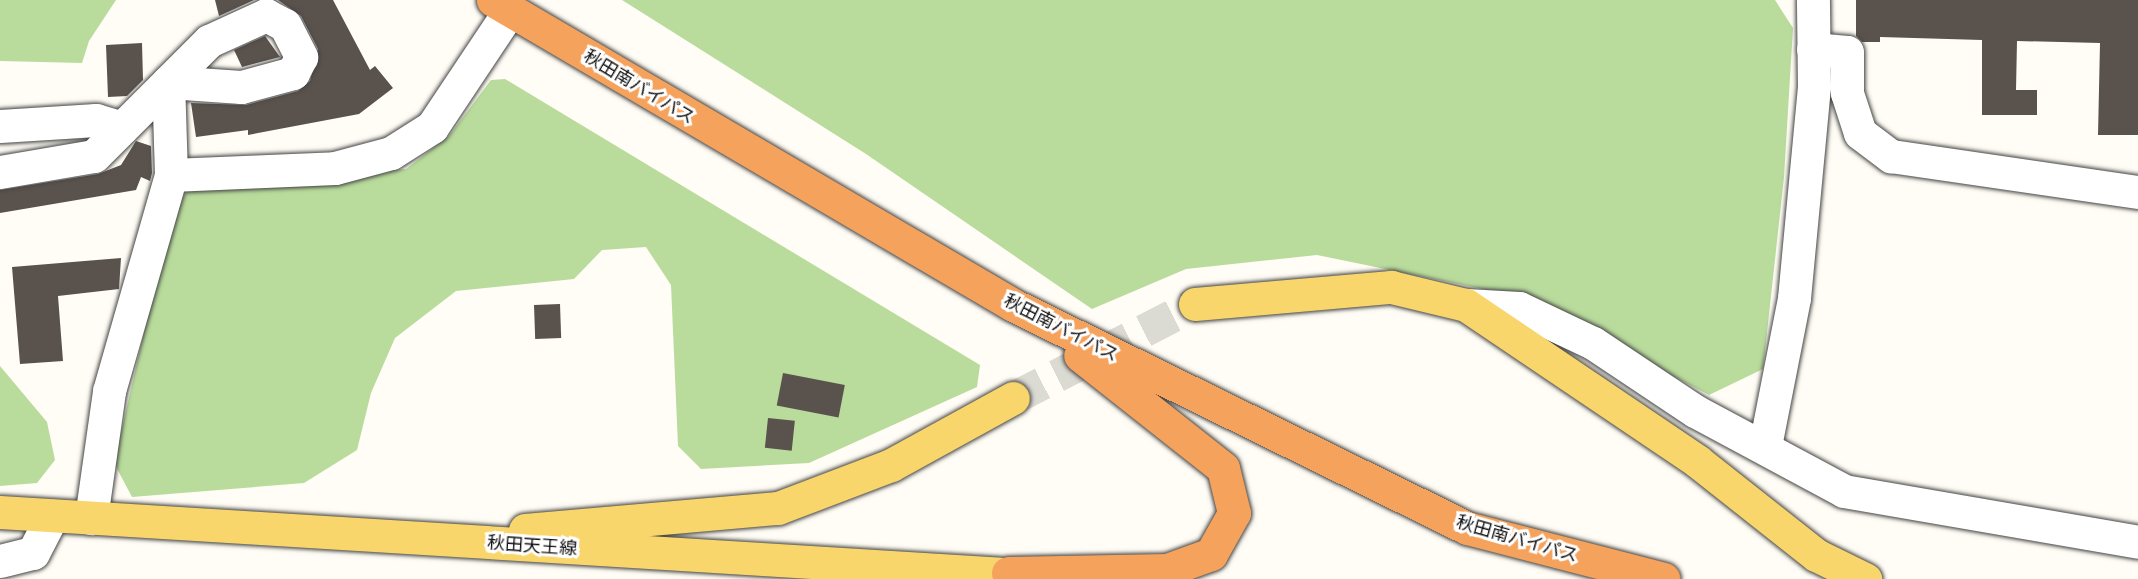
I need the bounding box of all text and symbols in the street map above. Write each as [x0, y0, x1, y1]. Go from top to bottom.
street label: 秋田南バイパス [579, 45, 699, 129]
street label: 秋田南バイパス [1000, 290, 1122, 366]
street label: 秋田南バイパス [1453, 511, 1581, 567]
street label: 秋田天王線 [486, 532, 578, 560]

